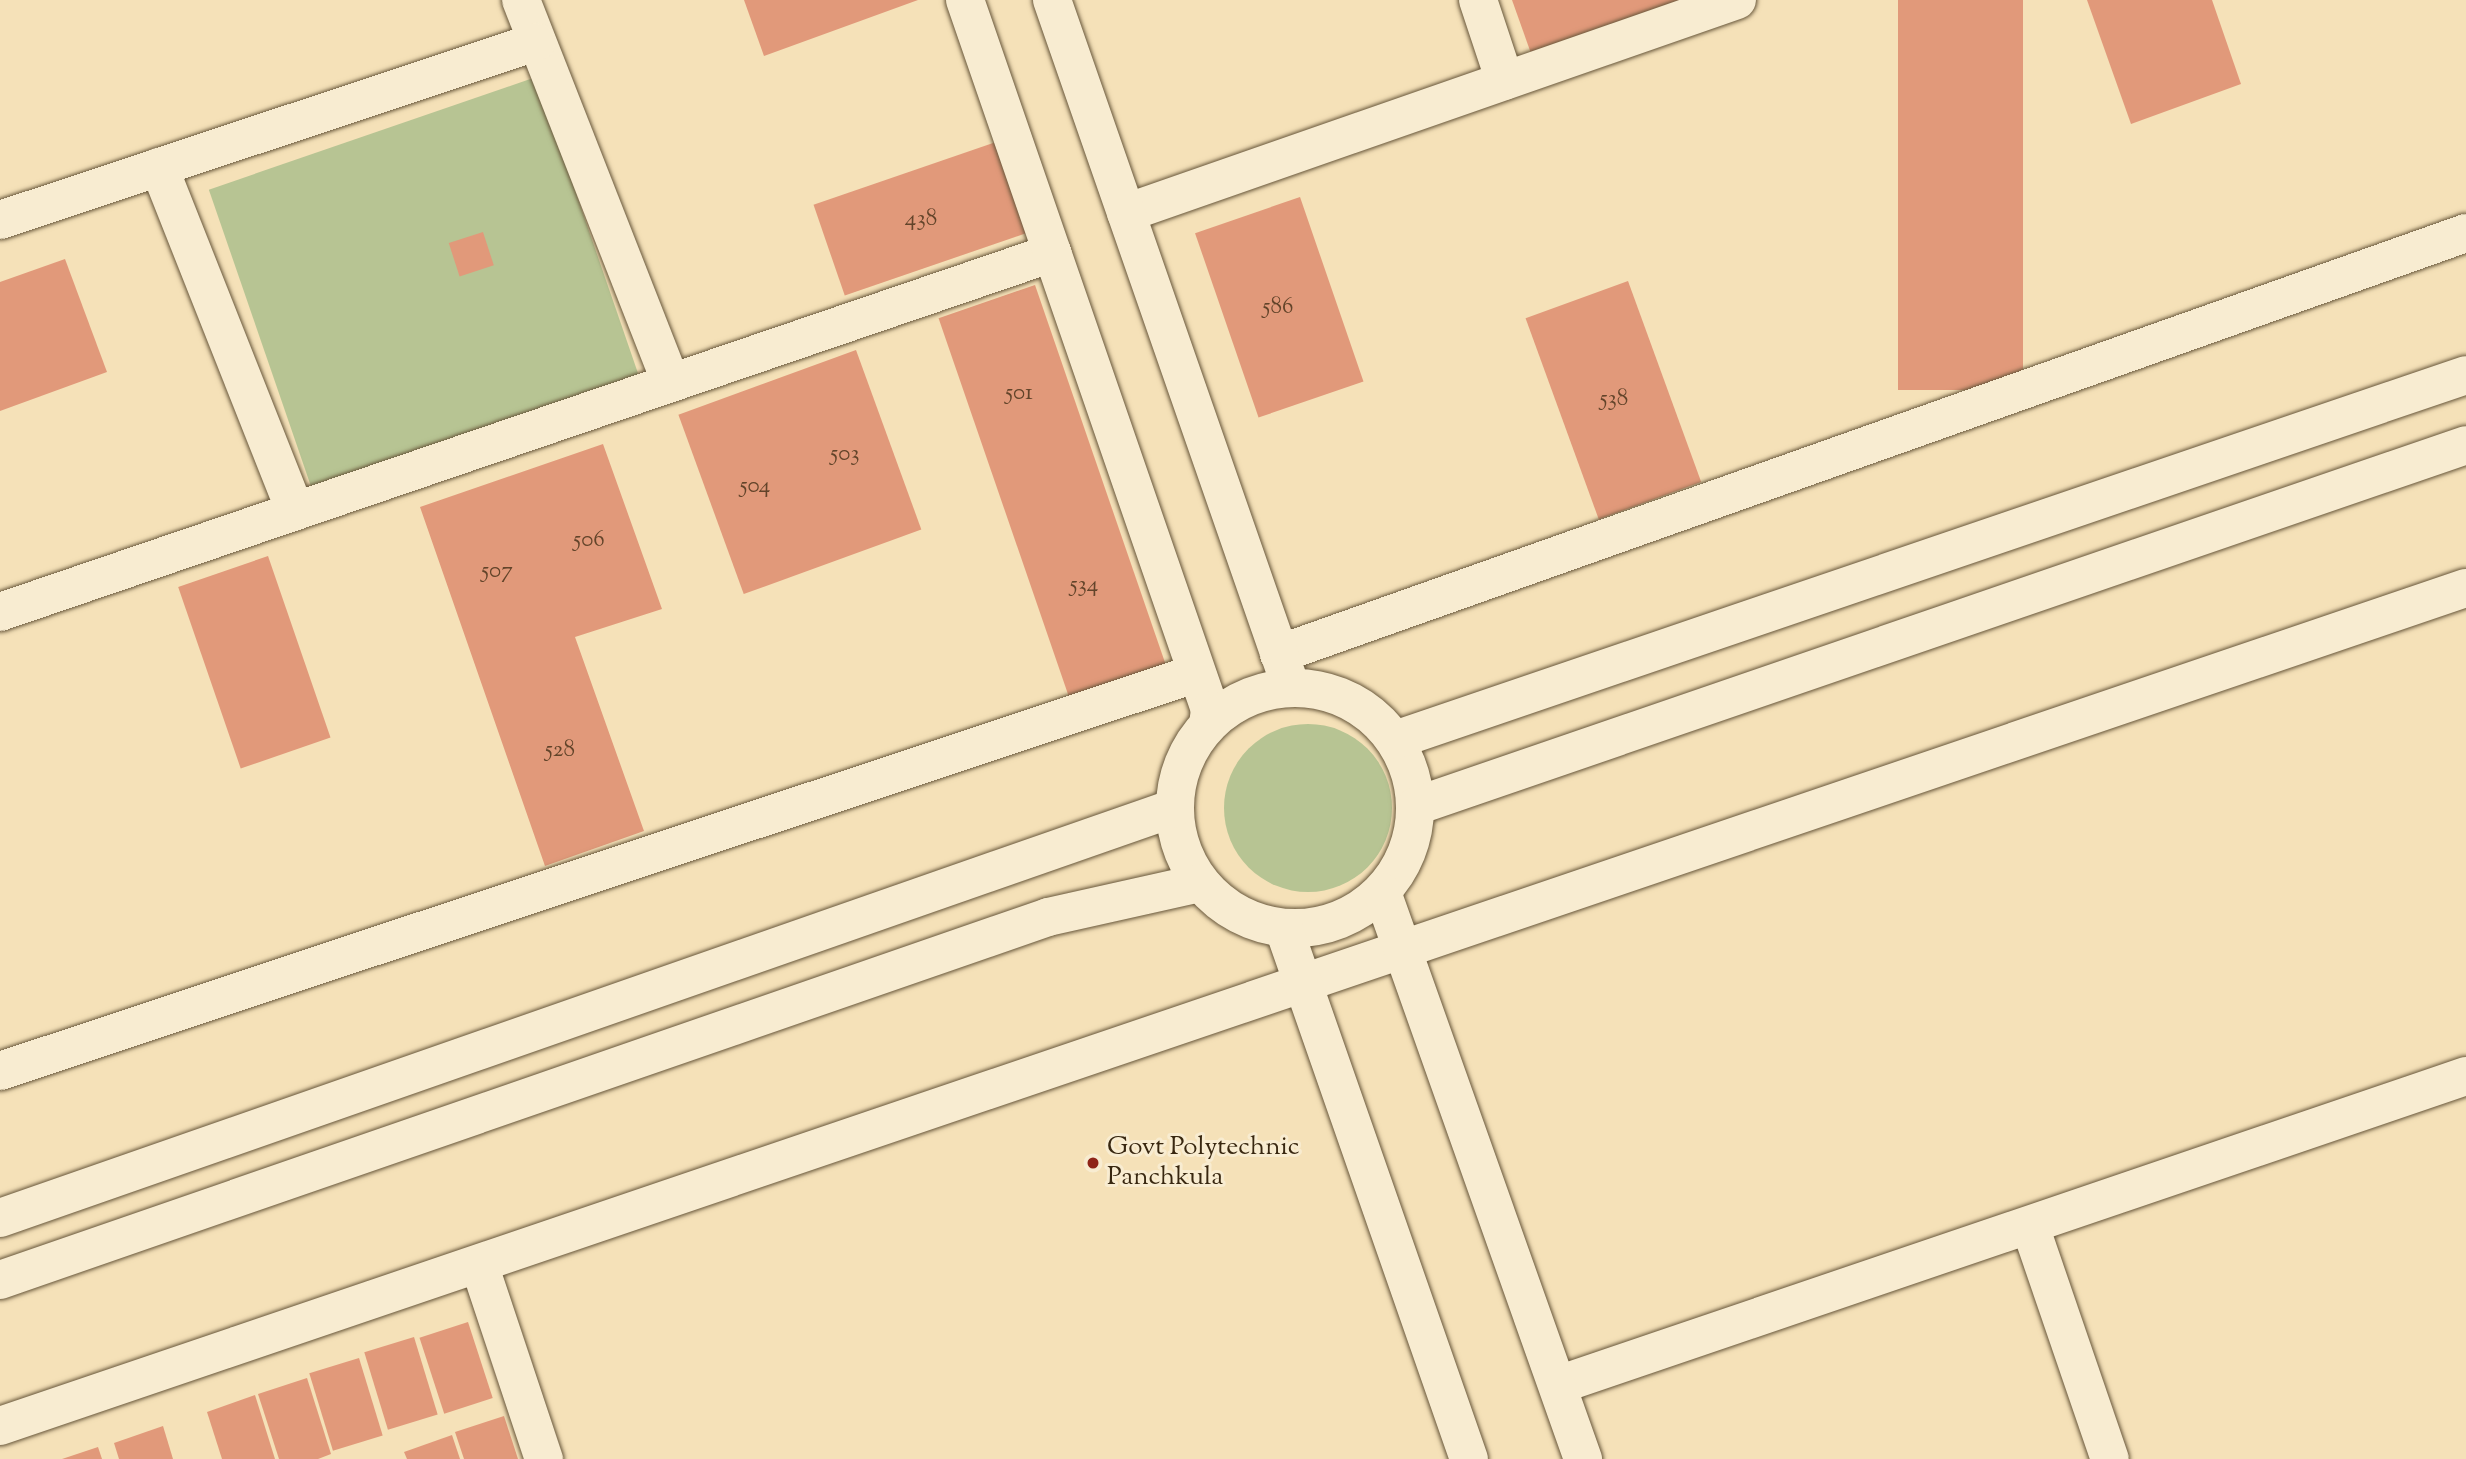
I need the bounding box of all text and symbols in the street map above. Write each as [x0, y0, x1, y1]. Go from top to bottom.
house number: 438 [905, 206, 937, 234]
house number: 586 [1263, 294, 1293, 322]
house number: 501 [1005, 380, 1033, 408]
house number: 538 [1600, 386, 1628, 414]
house number: 503 [830, 441, 860, 469]
house number: 504 [740, 473, 770, 501]
house number: 506 [573, 527, 605, 555]
house number: 507 [481, 558, 513, 586]
house number: 534 [1070, 572, 1098, 600]
house number: 528 [545, 737, 575, 765]
place label: Govt Polytechnic Panchkula [1107, 1132, 1300, 1194]
marker: Govt Polytechnic Panchkula [1085, 1155, 1101, 1171]

